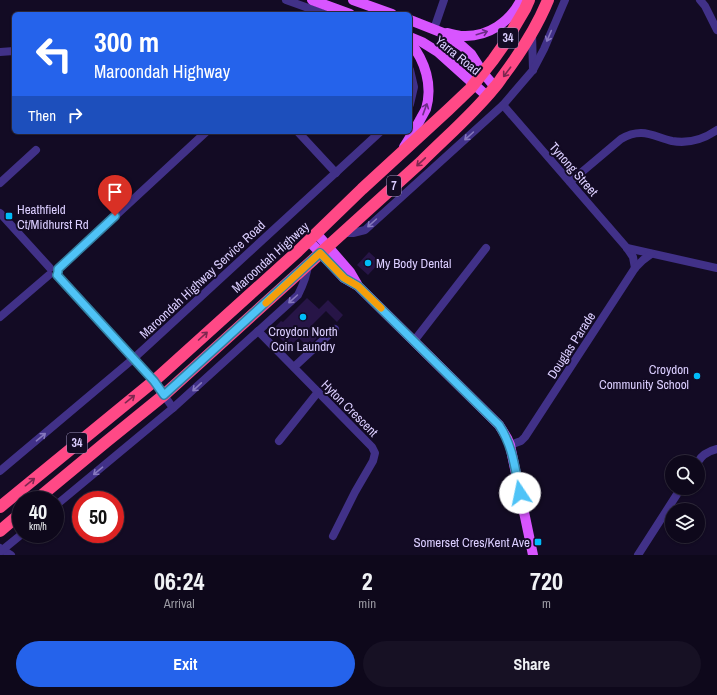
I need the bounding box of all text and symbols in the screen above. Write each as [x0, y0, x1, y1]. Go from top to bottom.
text: 300 m [94, 23, 159, 61]
icon: left [28, 28, 80, 80]
road number: 34 [498, 28, 518, 48]
one-way arrow [475, 29, 488, 36]
one-way arrow [545, 29, 553, 41]
street label: Yarra Road [431, 32, 484, 79]
text: Maroondah Highway [94, 59, 230, 84]
one-way arrow [502, 66, 511, 77]
icon: right [64, 104, 86, 126]
one-way arrow [421, 104, 429, 116]
text: Then [28, 105, 56, 126]
one-way arrow [464, 131, 474, 140]
street label: Tynong Street [545, 139, 602, 200]
one-way arrow [415, 157, 426, 166]
pin [98, 175, 132, 216]
road number: 7 [387, 176, 401, 196]
icon: arrive [104, 181, 126, 203]
place label: Heathfield Ct/Midhurst Rd [17, 201, 89, 233]
marker: Heathfield Ct/Midhurst Rd [4, 211, 14, 221]
street label: Maroondah Highway Service Road [136, 217, 269, 342]
street label: Maroondah Highway [228, 218, 313, 297]
one-way arrow [367, 218, 377, 228]
place label: My Body Dental [376, 255, 451, 272]
marker: My Body Dental [363, 258, 373, 268]
one-way arrow [288, 295, 298, 304]
street label: Douglas Parade [543, 309, 599, 382]
marker: Croydon North Coin Laundry [298, 312, 308, 322]
place label: Croydon North Coin Laundry [268, 323, 338, 355]
one-way arrow [198, 332, 208, 341]
place label: Croydon Community School [599, 361, 689, 393]
marker: Croydon Community School [692, 371, 702, 381]
street label: Hyton Crescent [318, 376, 382, 440]
one-way arrow [192, 382, 202, 391]
one-way arrow [125, 395, 136, 404]
one-way arrow [35, 432, 46, 441]
road number: 34 [67, 433, 87, 453]
map controls [665, 455, 705, 543]
button: search [665, 455, 705, 495]
one-way arrow [92, 467, 103, 476]
position arrow [499, 472, 541, 514]
one-way arrow [25, 477, 36, 486]
speed limit sign: 50 [72, 491, 124, 543]
text: 40 [29, 498, 47, 525]
button: layers [665, 503, 705, 543]
text: km/h [29, 520, 47, 533]
place label: Somerset Cres/Kent Ave [413, 534, 530, 551]
marker: Somerset Cres/Kent Ave [533, 537, 543, 547]
text: 06:24 [154, 565, 204, 597]
text: 2 [362, 565, 373, 597]
text: 720 [530, 565, 563, 597]
text: Arrival [164, 595, 195, 612]
text: min [358, 595, 376, 612]
text: m [542, 595, 551, 612]
button: Exit [16, 641, 355, 687]
button: Share [363, 641, 701, 687]

